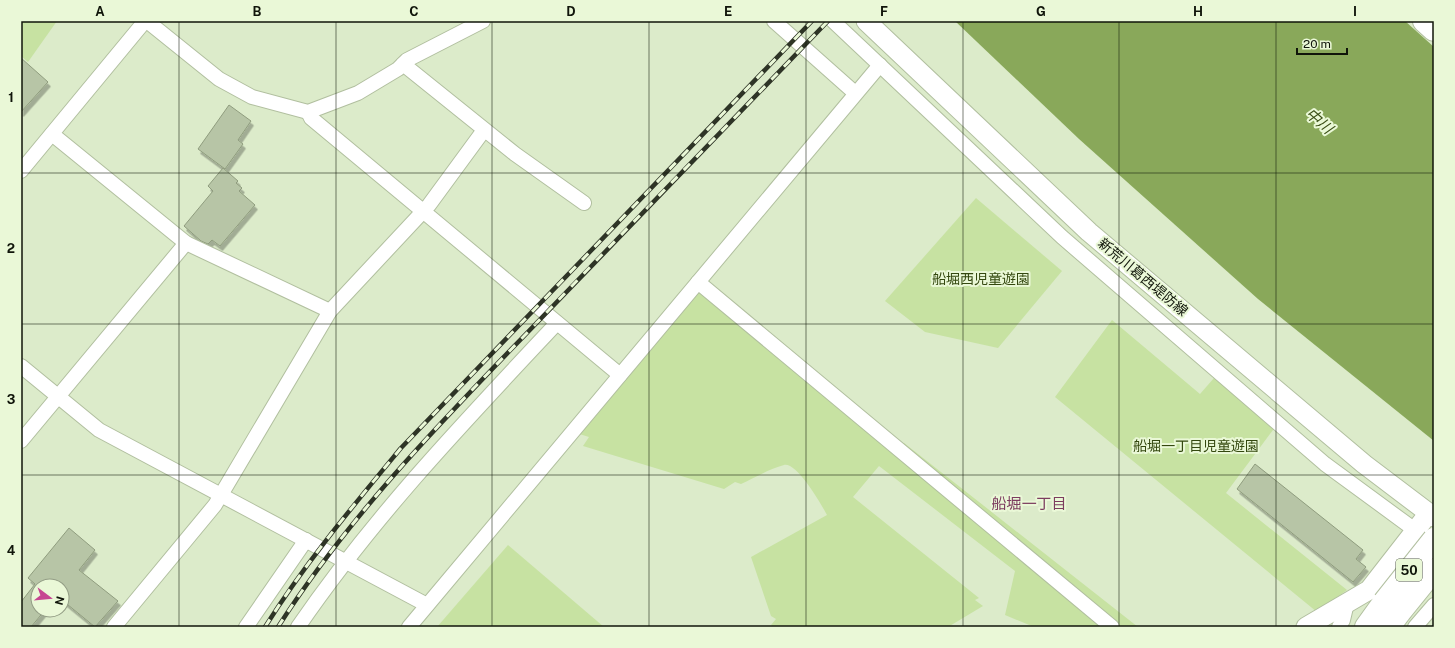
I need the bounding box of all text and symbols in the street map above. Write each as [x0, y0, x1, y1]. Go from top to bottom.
text: A [95, 4, 105, 19]
text: B [253, 4, 262, 19]
text: C [409, 4, 419, 19]
text: D [566, 4, 576, 19]
text: E [724, 4, 732, 19]
text: F [880, 4, 888, 19]
text: G [1036, 4, 1046, 19]
text: H [1193, 4, 1203, 19]
text: I [1353, 4, 1357, 19]
scale bar [1297, 30, 1347, 56]
text: 20 m [1303, 37, 1331, 51]
text: 1 [8, 90, 14, 105]
water label: 中川 [1302, 104, 1338, 138]
street label: 新荒川葛西堤防線 [1095, 235, 1191, 319]
text: 2 [7, 241, 15, 256]
park label: 船堀西児童遊園 [932, 271, 1030, 287]
text: 3 [7, 392, 16, 407]
park label: 船堀一丁目児童遊園 [1133, 438, 1259, 454]
district label: 船堀一丁目 [991, 495, 1067, 512]
text: 4 [7, 543, 16, 558]
road number: 50 [1396, 559, 1422, 581]
north arrow [30, 578, 70, 618]
text: N [53, 595, 67, 607]

